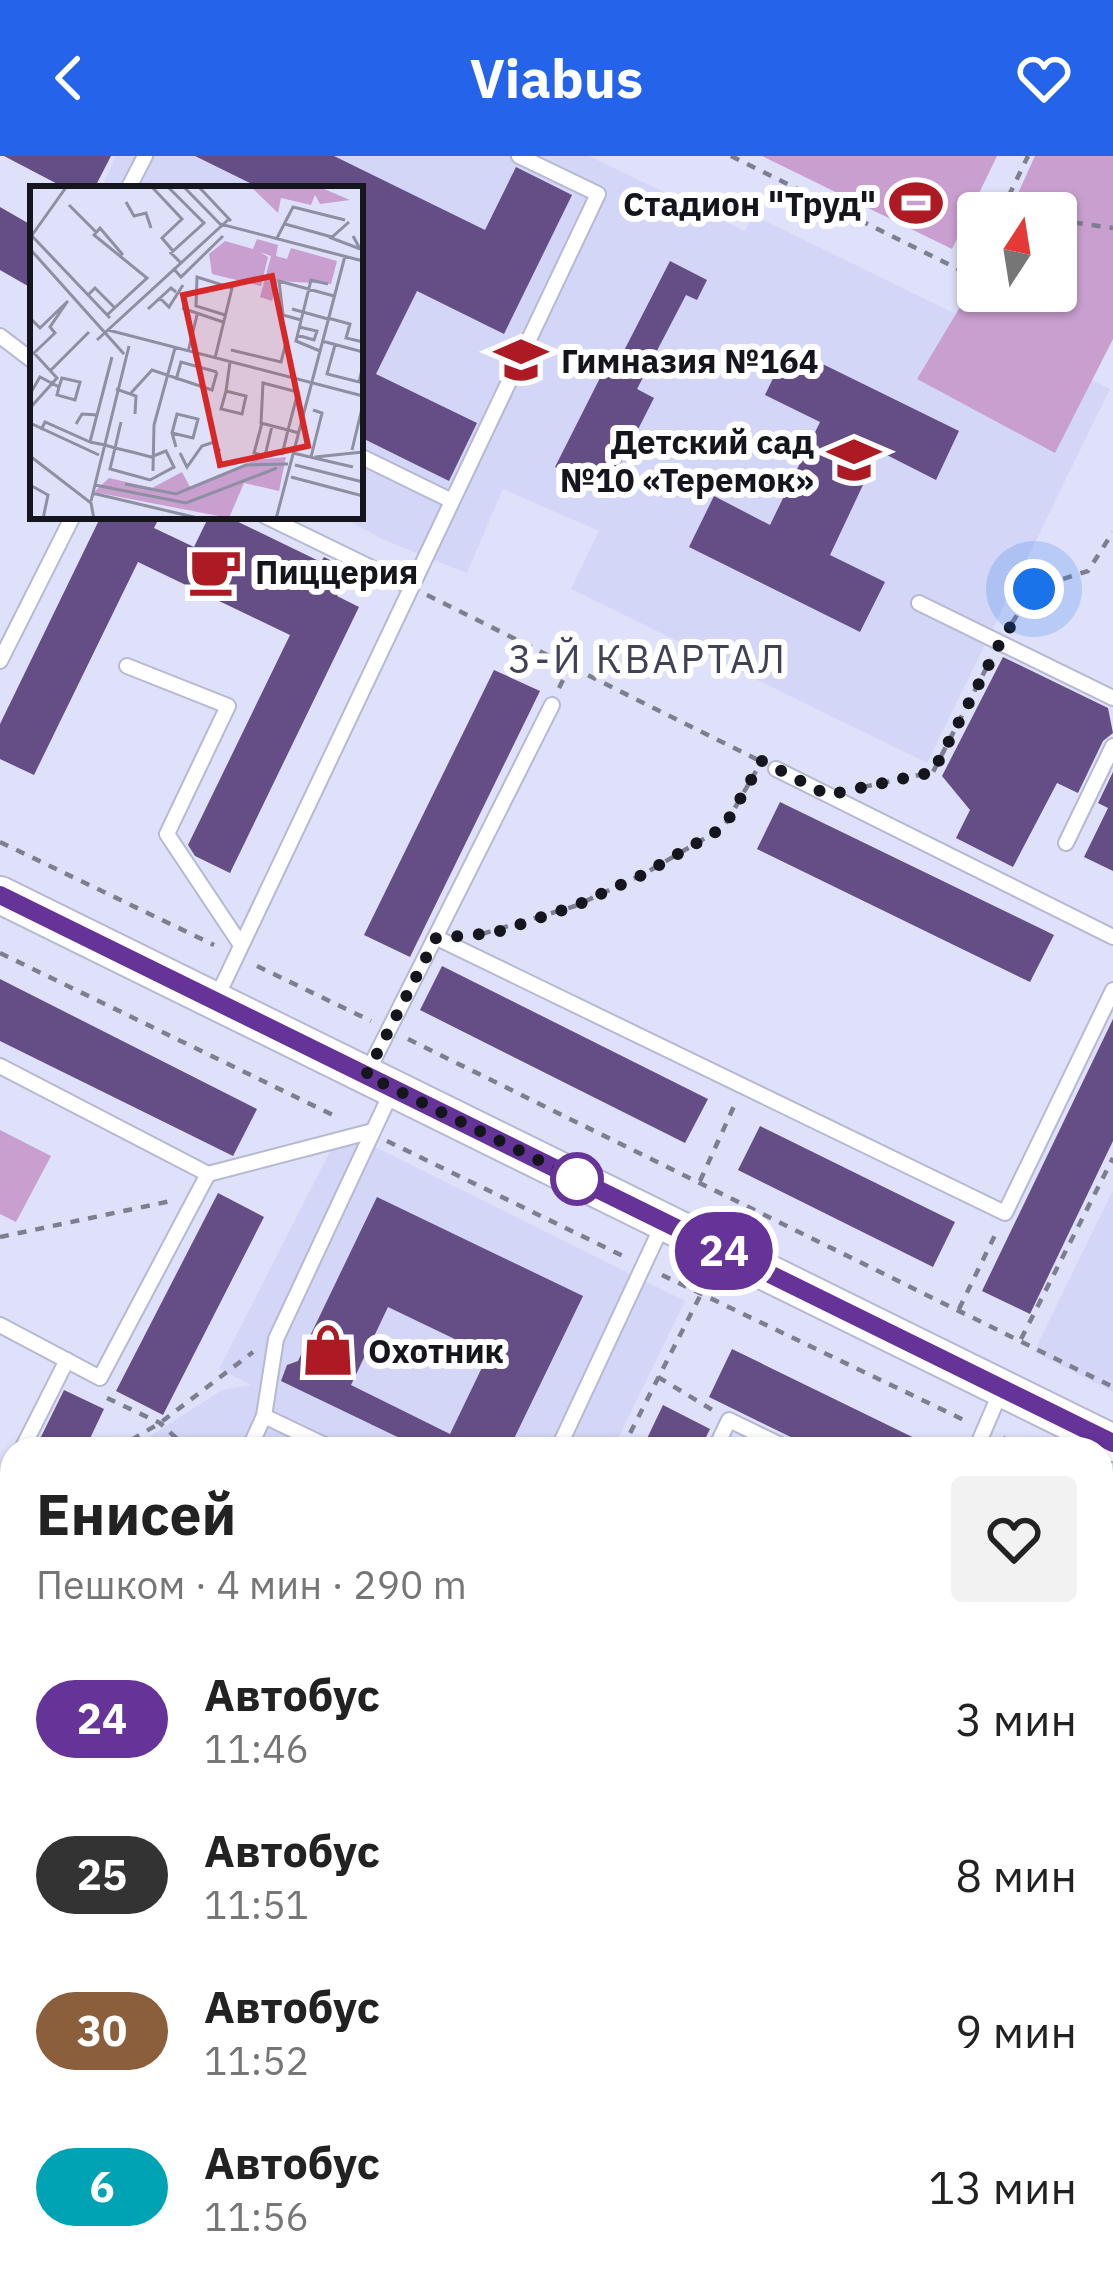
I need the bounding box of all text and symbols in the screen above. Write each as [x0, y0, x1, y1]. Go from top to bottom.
text: Viabus [470, 43, 643, 113]
icon: back [36, 45, 102, 111]
icon: heart [1011, 45, 1077, 111]
sports icon: Стадион "Труд" [887, 174, 945, 232]
place label: Стадион "Труд" [623, 182, 876, 225]
inset map [30, 186, 363, 519]
north arrow [957, 192, 1077, 312]
map controls [957, 192, 1077, 312]
school or university icon: Гимназия №164 [492, 331, 550, 389]
place label: Гимназия №164 [561, 339, 819, 382]
place label: Детский сад №10 «Теремок» [560, 420, 814, 501]
school or university icon: Детский сад №10 «Теремок» [825, 431, 883, 489]
cafe icon: Пиццерия [186, 542, 244, 600]
place label: Пиццерия [255, 550, 418, 593]
your location [1004, 559, 1064, 619]
district label: 3-Й КВАРТАЛ [508, 633, 788, 684]
unlabelled marker [552, 1154, 602, 1204]
line badge: 24 [670, 1212, 778, 1290]
text: 24 [699, 1223, 749, 1278]
shop icon: Охотник [299, 1321, 357, 1379]
place label: Охотник [368, 1329, 504, 1372]
button: heart [951, 1476, 1077, 1602]
text: Енисей [36, 1477, 236, 1551]
text: Пешком · 4 мин · 290 m [36, 1559, 467, 1610]
text: Автобус [204, 1665, 380, 1723]
text: 3 мин [955, 1690, 1077, 1748]
text: 24 [77, 1691, 127, 1746]
text: 11:46 [204, 1723, 309, 1774]
text: Автобус [204, 1821, 380, 1879]
text: 8 мин [955, 1846, 1077, 1904]
text: 25 [77, 1847, 127, 1902]
text: 11:51 [204, 1879, 309, 1930]
text: Автобус [204, 1977, 380, 2035]
text: 9 мин [955, 2002, 1077, 2060]
text: 30 [77, 2003, 127, 2058]
text: 11:52 [204, 2035, 309, 2086]
text: Автобус [204, 2133, 380, 2191]
text: 13 мин [928, 2158, 1077, 2216]
text: 6 [89, 2159, 115, 2214]
text: 11:56 [204, 2191, 309, 2242]

